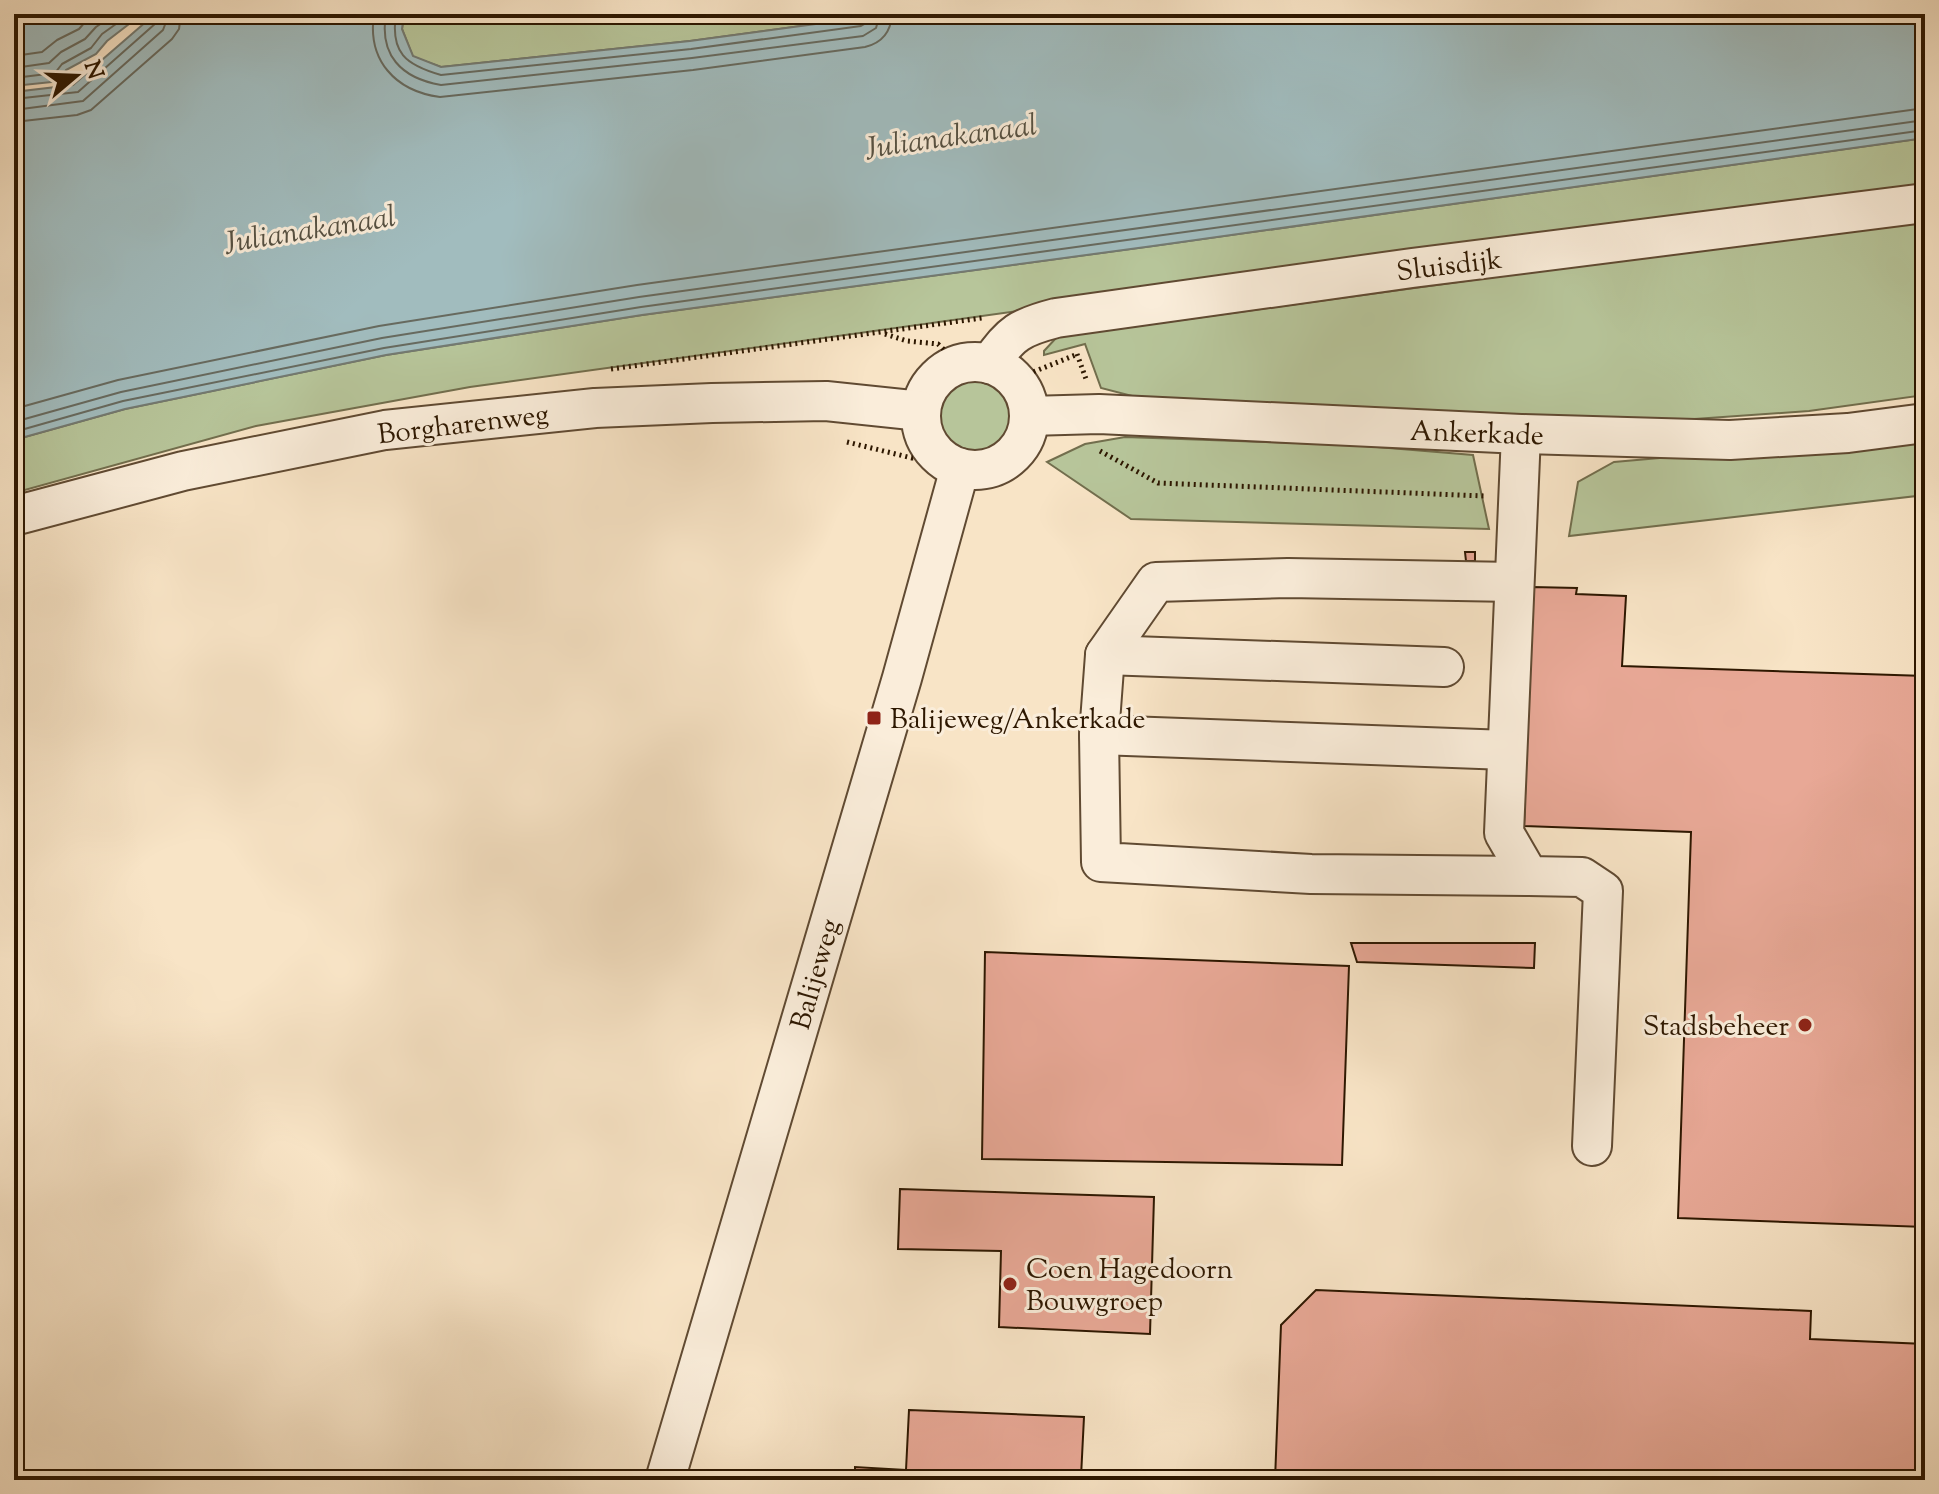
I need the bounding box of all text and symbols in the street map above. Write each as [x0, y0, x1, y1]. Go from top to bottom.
north arrow [36, 36, 116, 116]
text: N [74, 57, 110, 84]
water label: Julianakanaal [862, 105, 1040, 172]
water label: Julianakanaal [221, 197, 399, 266]
street label: Sluisdijk [1394, 241, 1504, 293]
street label: Borgharenweg [375, 396, 551, 456]
street label: Ankerkade [1409, 413, 1544, 457]
place label: Balijeweg/Ankerkade [890, 701, 1146, 741]
marker: Balijeweg/Ankerkade [865, 709, 883, 727]
street label: Balijeweg [782, 915, 852, 1035]
place label: Stadsbeheer [1643, 1008, 1789, 1048]
marker: Stadsbeheer [1796, 1016, 1814, 1034]
place label: Coen Hagedoorn Bouwgroep [1026, 1251, 1233, 1323]
marker: Coen Hagedoorn Bouwgroep [1001, 1275, 1019, 1293]

